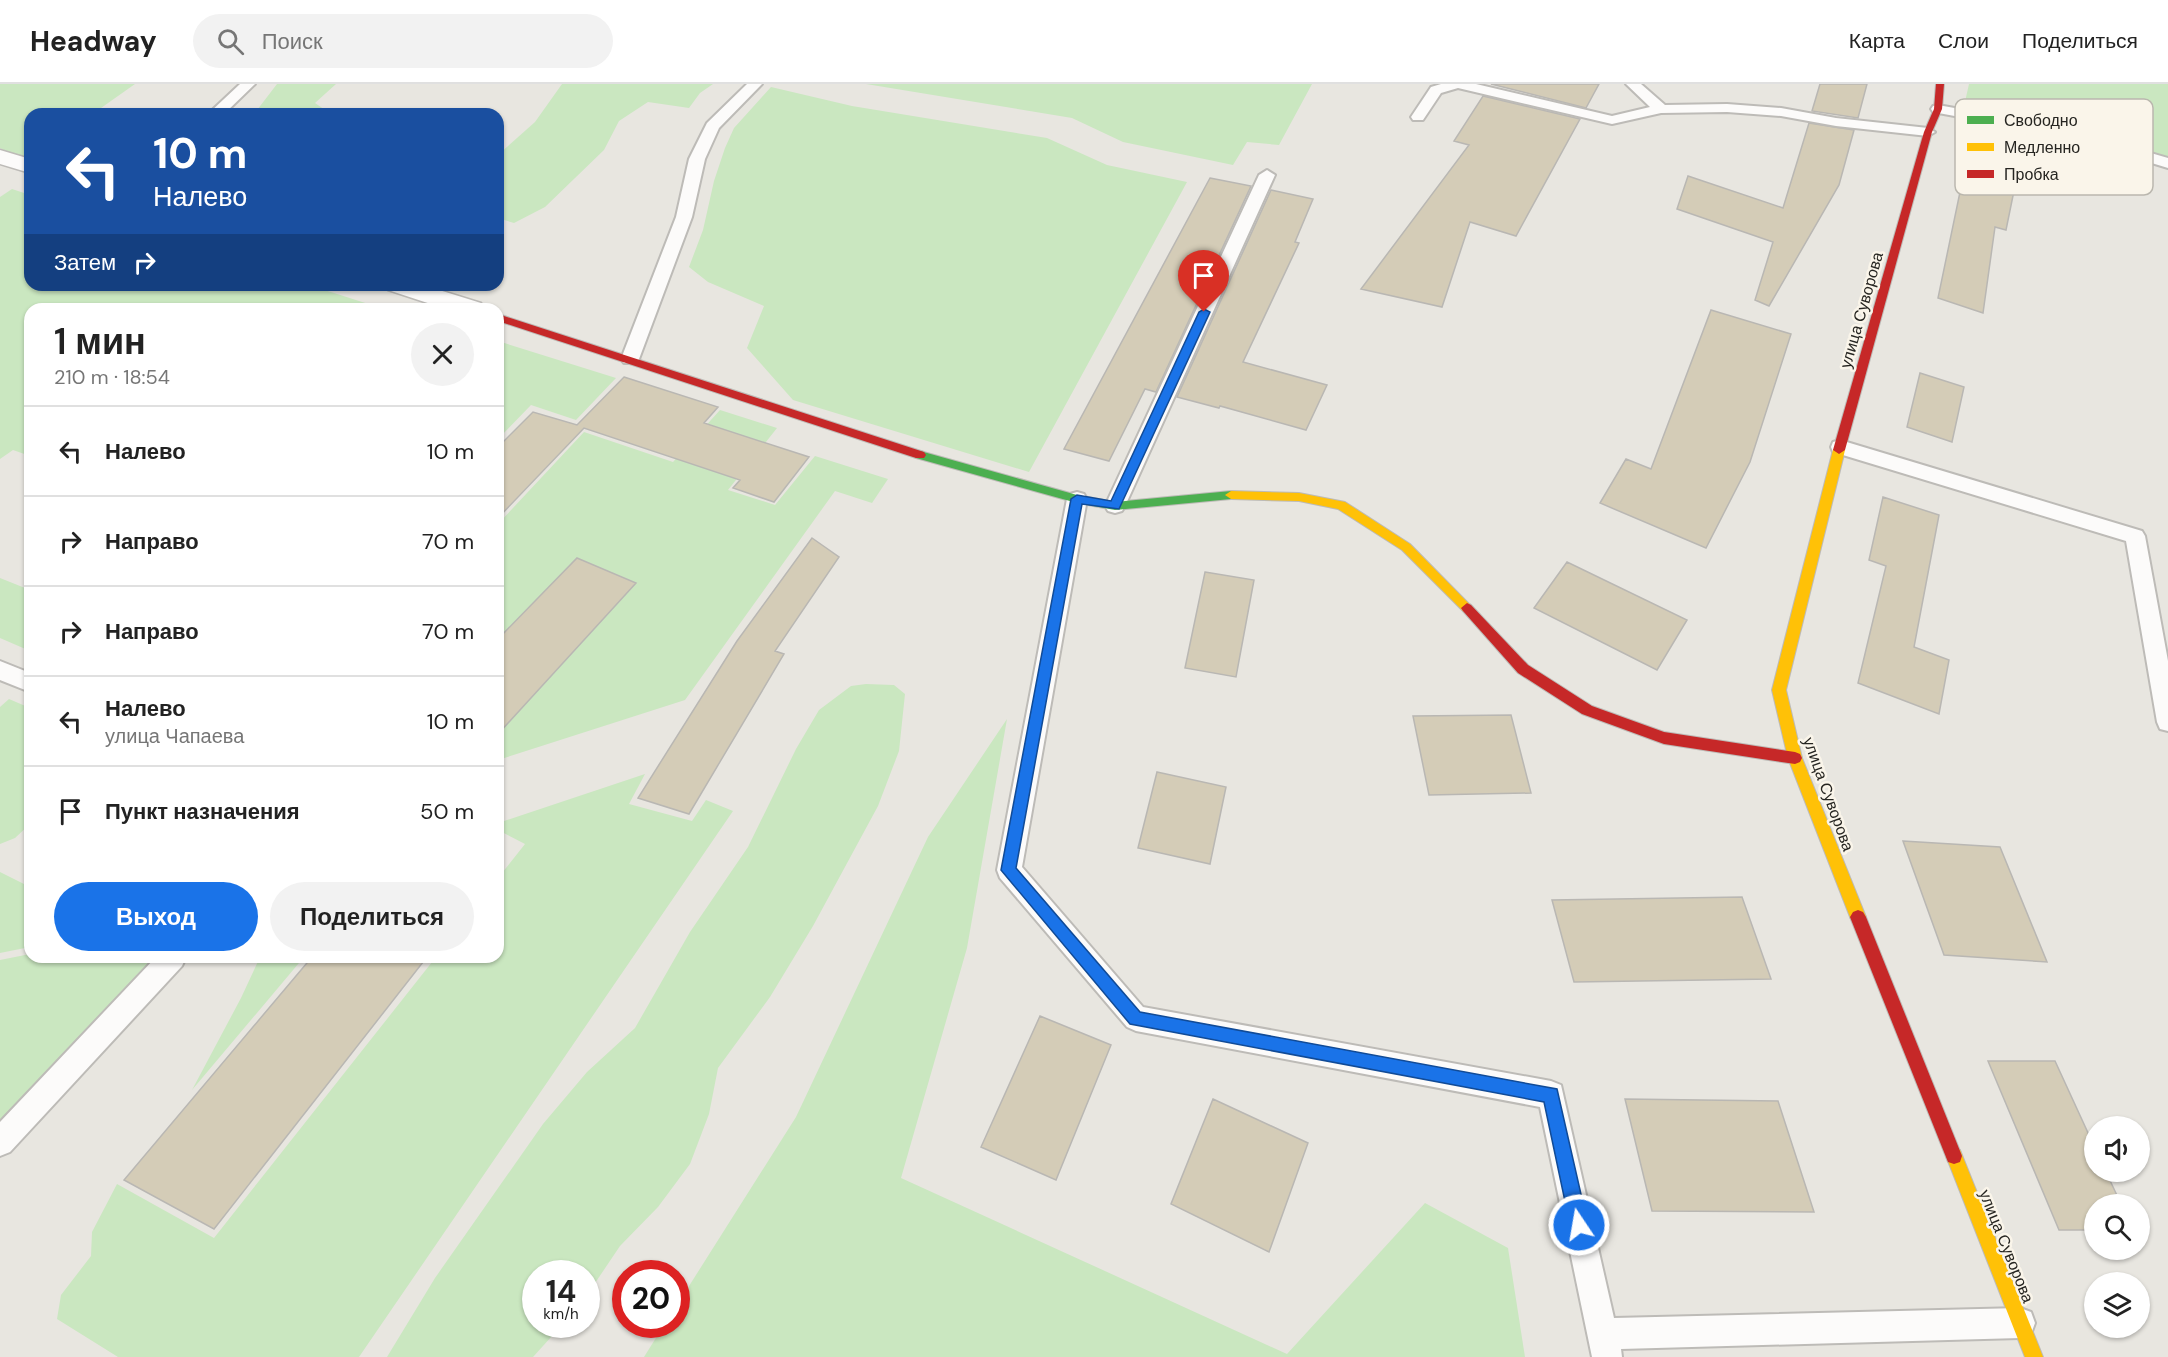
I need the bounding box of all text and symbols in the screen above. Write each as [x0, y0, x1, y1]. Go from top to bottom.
search box [193, 14, 613, 68]
text: Headway [30, 23, 157, 60]
icon: search [214, 25, 247, 58]
text: Поиск [262, 27, 323, 56]
text: Карта [1849, 27, 1905, 55]
text: Слои [1938, 27, 1989, 55]
text: Поделиться [2022, 27, 2138, 55]
legend [1955, 99, 2153, 195]
text: Свободно [2004, 110, 2078, 131]
text: 10 m [153, 126, 247, 181]
icon: left [54, 132, 132, 210]
text: Медленно [2004, 137, 2080, 158]
text: Пробка [2004, 164, 2059, 185]
text: Налево [153, 179, 247, 214]
icon: right [128, 246, 161, 279]
text: Затем [54, 248, 116, 277]
street label: улица Суворова [1835, 249, 1888, 371]
pin [1178, 250, 1229, 312]
icon: arrive [1187, 259, 1220, 292]
text: 1 мин [54, 318, 146, 365]
button: close [411, 323, 474, 386]
text: 210 m · 18:54 [54, 364, 170, 390]
icon: left [54, 435, 87, 468]
text: Налево [105, 437, 186, 466]
text: 10 m [427, 437, 474, 466]
icon: right [54, 525, 87, 558]
text: Направо [105, 527, 199, 556]
text: 70 m [422, 527, 474, 556]
icon: right [54, 615, 87, 648]
text: Направо [105, 617, 199, 646]
text: 70 m [422, 617, 474, 646]
text: Налево [105, 694, 186, 723]
icon: left [54, 705, 87, 738]
text: 10 m [427, 707, 474, 736]
text: улица Чапаева [105, 723, 244, 749]
street label: улица Суворова [1798, 734, 1859, 854]
icon: arrive [54, 795, 87, 828]
text: Пункт назначения [105, 797, 300, 826]
text: 50 m [420, 797, 474, 826]
button: Выход [54, 882, 258, 951]
button: Поделиться [270, 882, 474, 951]
map controls [2084, 1116, 2150, 1338]
button: sound [2084, 1116, 2150, 1182]
street label: улица Суворова [1974, 1187, 2039, 1306]
position arrow [1547, 1193, 1611, 1257]
button: search [2084, 1194, 2150, 1260]
speed limit sign: 20 [612, 1260, 690, 1338]
text: 14 [546, 1272, 576, 1311]
button: layers [2084, 1272, 2150, 1338]
text: km/h [543, 1304, 579, 1324]

